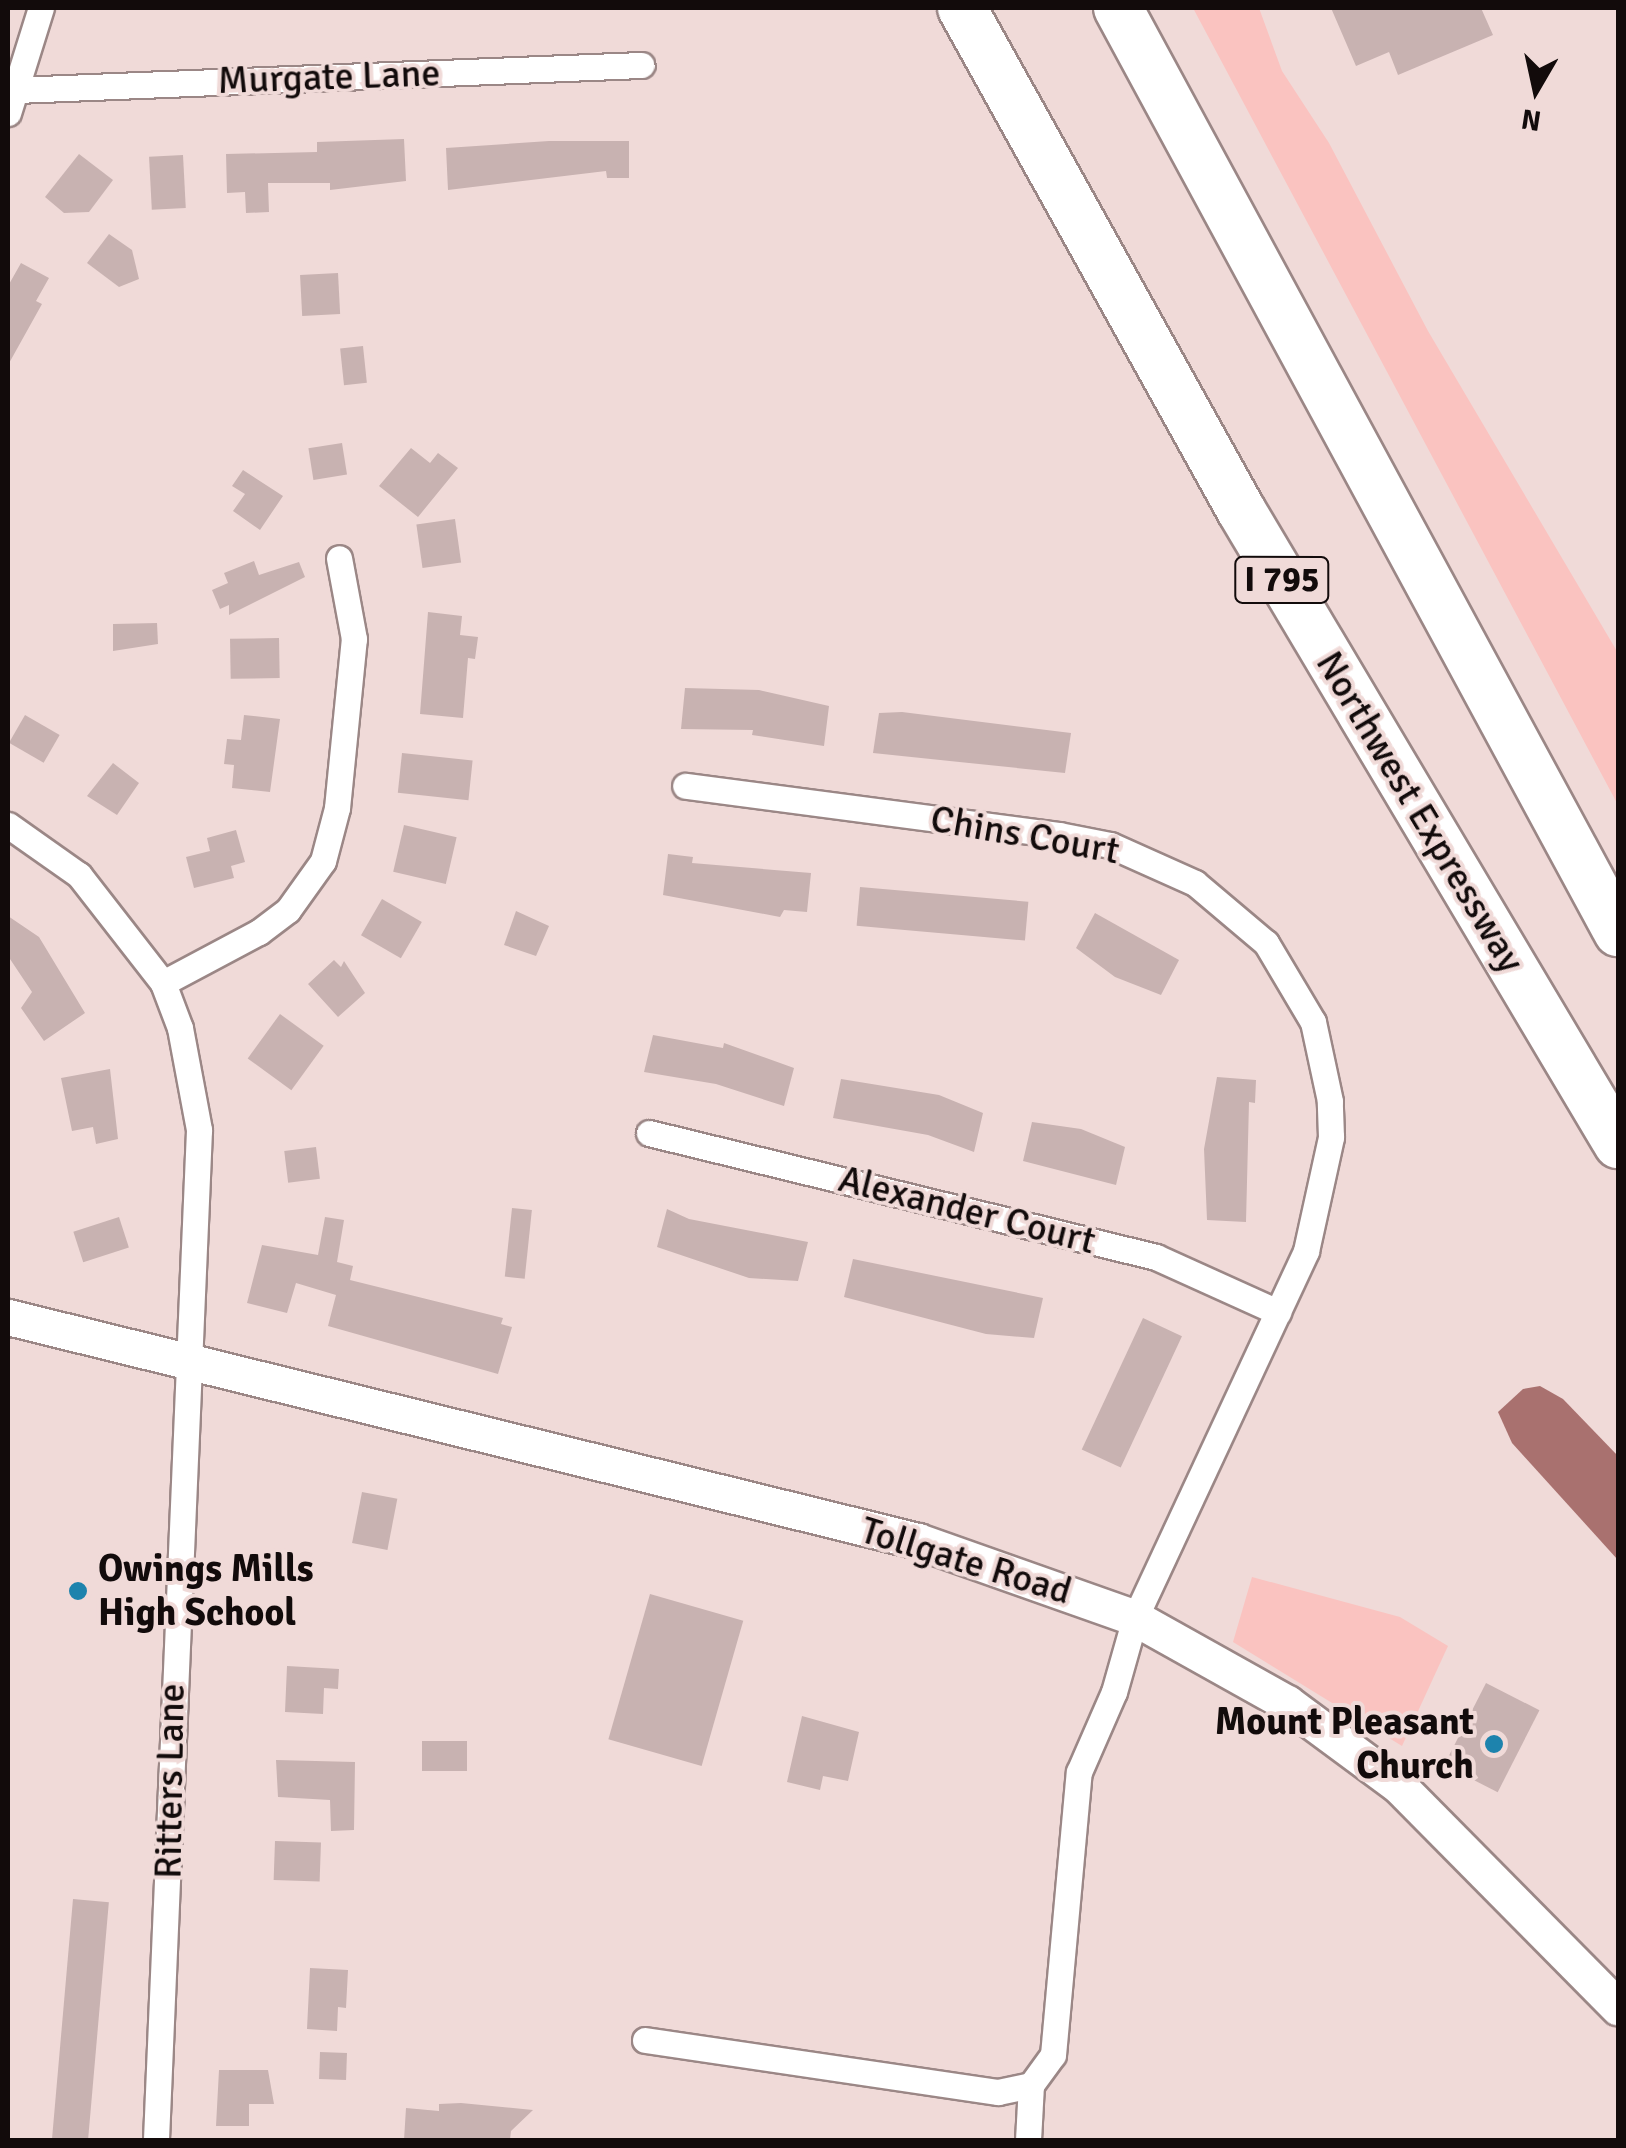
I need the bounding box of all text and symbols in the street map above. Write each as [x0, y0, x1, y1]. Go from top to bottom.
north arrow [1486, 40, 1586, 140]
street label: Murgate Lane [217, 50, 441, 104]
text: N [1519, 101, 1544, 138]
road number: I 795 [1232, 550, 1332, 610]
street label: Northwest Expressway [1306, 643, 1534, 981]
street label: Chins Court [927, 796, 1123, 874]
street label: Alexander Court [834, 1156, 1100, 1264]
street label: Tollgate Road [855, 1507, 1077, 1615]
place label: Owings Mills High School [98, 1546, 314, 1636]
marker: Owings Mills High School [67, 1580, 89, 1602]
street label: Ritters Lane [145, 1683, 195, 1879]
place label: Mount Pleasant Church [1215, 1699, 1474, 1788]
marker: Mount Pleasant Church [1483, 1733, 1505, 1755]

